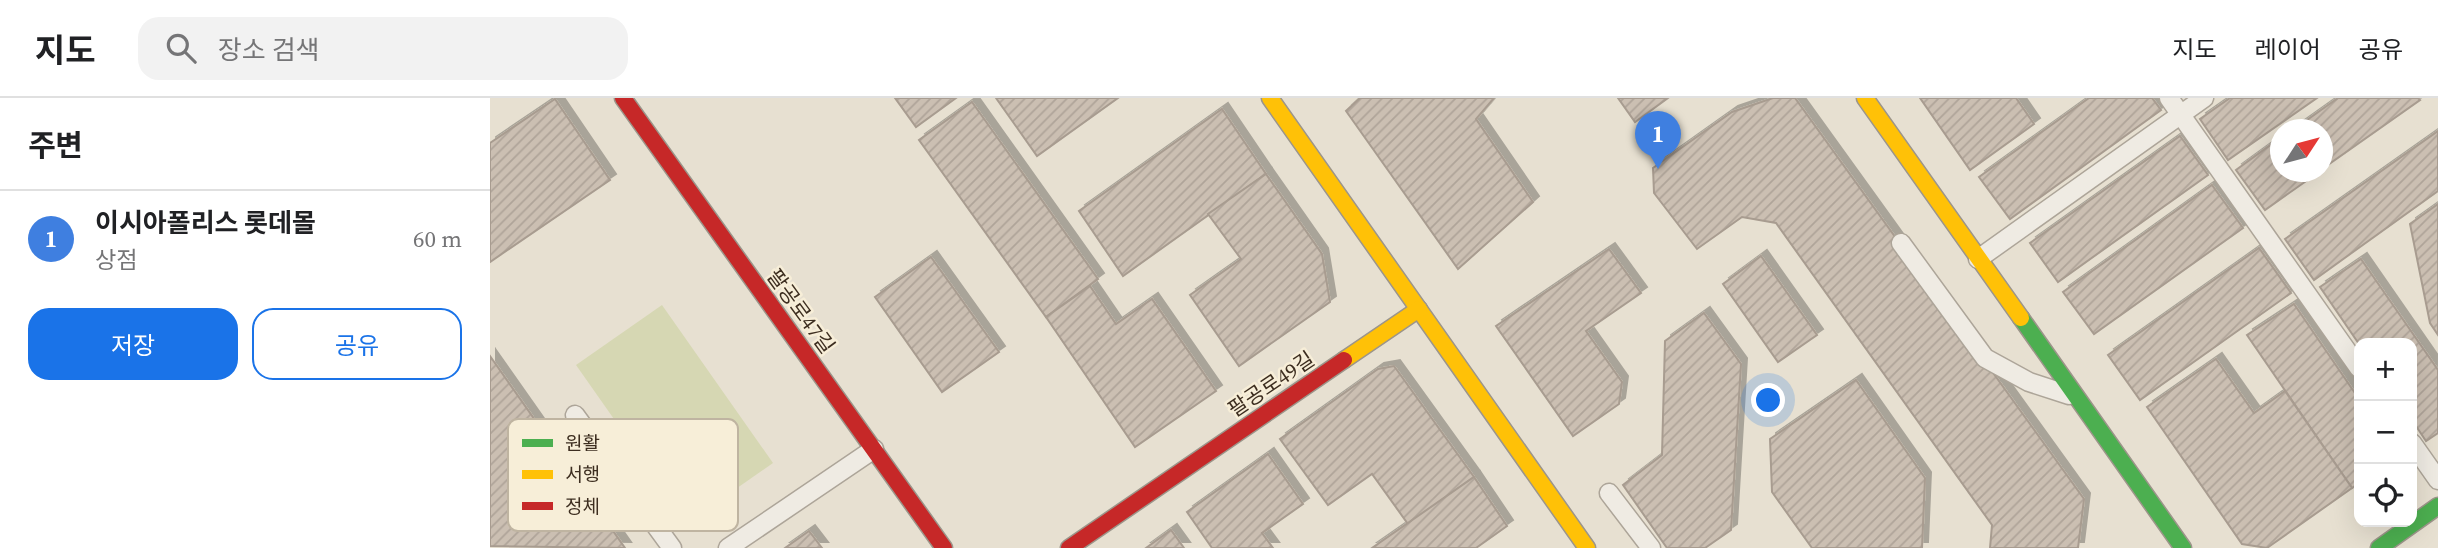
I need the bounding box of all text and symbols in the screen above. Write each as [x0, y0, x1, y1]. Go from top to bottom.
search box [138, 17, 628, 80]
text: 지도 [35, 28, 96, 73]
icon: search [162, 29, 200, 67]
text: 장소 검색 [218, 32, 319, 68]
text: 지도 [2172, 33, 2217, 66]
text: 레이어 [2255, 33, 2321, 66]
text: 공유 [2359, 33, 2403, 66]
pin: 1 [1635, 111, 1681, 169]
north arrow [2270, 119, 2333, 182]
text: 주변 [28, 125, 83, 166]
text: 이시아폴리스 롯데몰 [95, 205, 316, 241]
text: 1 [45, 223, 57, 255]
text: 60 m [413, 223, 462, 255]
text: 상점 [95, 244, 137, 276]
street label: 팔공로47길 [760, 263, 842, 359]
button: 저장 [28, 308, 238, 380]
button: 공유 [252, 308, 462, 380]
map controls [2354, 338, 2417, 527]
button: + [2354, 338, 2417, 401]
street label: 팔공로49길 [1222, 344, 1320, 424]
your location [1751, 383, 1785, 417]
button: − [2354, 401, 2417, 464]
legend [508, 419, 738, 531]
text: 원활 [565, 430, 600, 456]
text: 서행 [565, 461, 600, 487]
button: locate [2354, 464, 2417, 527]
text: 정체 [565, 493, 600, 519]

